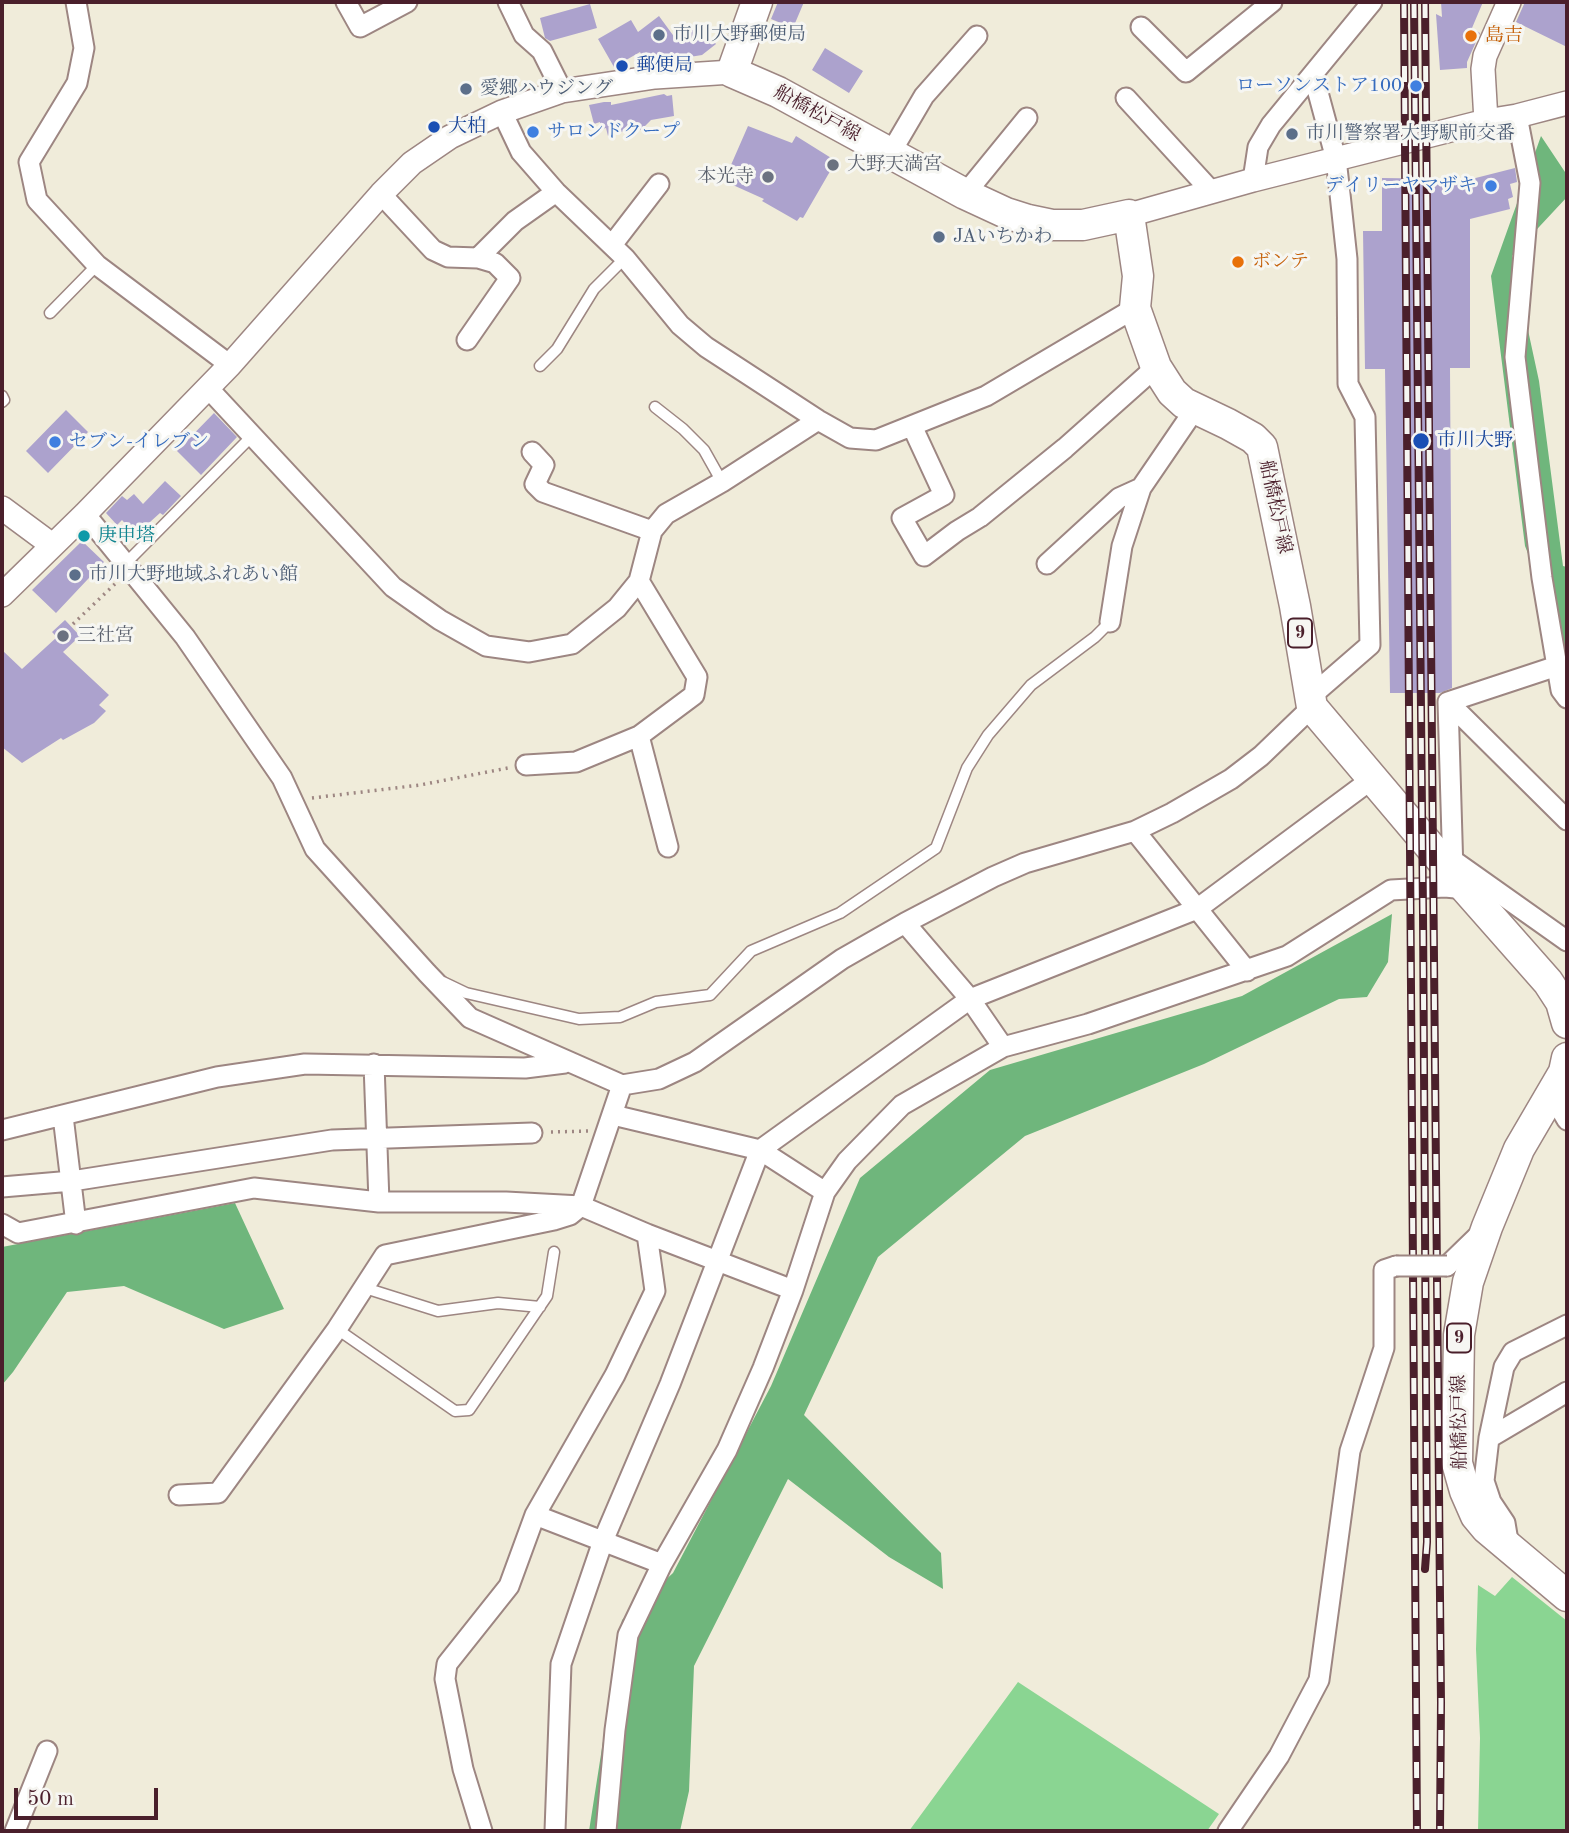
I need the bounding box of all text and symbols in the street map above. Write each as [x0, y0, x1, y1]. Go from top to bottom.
place label: 市川大野郵便局 [673, 24, 806, 46]
place label: 島吉 [1485, 25, 1523, 47]
marker: 市川大野郵便局 [651, 27, 667, 43]
marker: 島吉 [1463, 28, 1479, 44]
place label: 郵便局 [636, 55, 693, 77]
marker: 郵便局 [614, 58, 630, 74]
place label: ローソンストア100 [1236, 75, 1402, 97]
place label: 愛郷ハウジング [480, 78, 613, 100]
marker: ローソンストア100 [1408, 78, 1424, 94]
marker: 愛郷ハウジング [458, 81, 474, 97]
street label: 船橋松戸線 [770, 81, 864, 147]
place label: 大柏 [448, 116, 486, 138]
marker: 大柏 [426, 119, 442, 135]
place label: サロンドクープ [547, 121, 680, 143]
place label: 市川警察署大野駅前交番 [1306, 123, 1515, 145]
marker: サロンドクープ [525, 124, 541, 140]
marker: 市川警察署大野駅前交番 [1284, 126, 1300, 142]
place label: 大野天満宮 [847, 154, 942, 176]
marker: 大野天満宮 [825, 157, 841, 173]
place label: 本光寺 [697, 166, 754, 188]
marker: 本光寺 [760, 169, 776, 185]
place label: デイリーヤマザキ [1325, 175, 1477, 197]
marker: デイリーヤマザキ [1483, 178, 1499, 194]
place label: JAいちかわ [953, 226, 1053, 248]
marker: JAいちかわ [931, 229, 947, 245]
place label: ボンテ [1252, 251, 1309, 273]
marker: ボンテ [1230, 254, 1246, 270]
place label: 市川大野 [1437, 430, 1513, 452]
place label: セブン-イレブン [69, 431, 209, 453]
marker: 市川大野 [1411, 431, 1431, 451]
marker: セブン-イレブン [47, 434, 63, 450]
street label: 船橋松戸線 [1254, 458, 1296, 556]
place label: 庚申塔 [98, 525, 155, 547]
marker: 庚申塔 [76, 528, 92, 544]
place label: 市川大野地域ふれあい館 [89, 564, 298, 586]
marker: 市川大野地域ふれあい館 [67, 567, 83, 583]
road number: 9 [1288, 618, 1312, 648]
place label: 三社宮 [77, 625, 134, 647]
marker: 三社宮 [55, 628, 71, 644]
road number: 9 [1447, 1324, 1471, 1352]
street label: 船橋松戸線 [1448, 1374, 1472, 1470]
scale bar [18, 1773, 161, 1817]
text: 50 m [27, 1789, 74, 1810]

